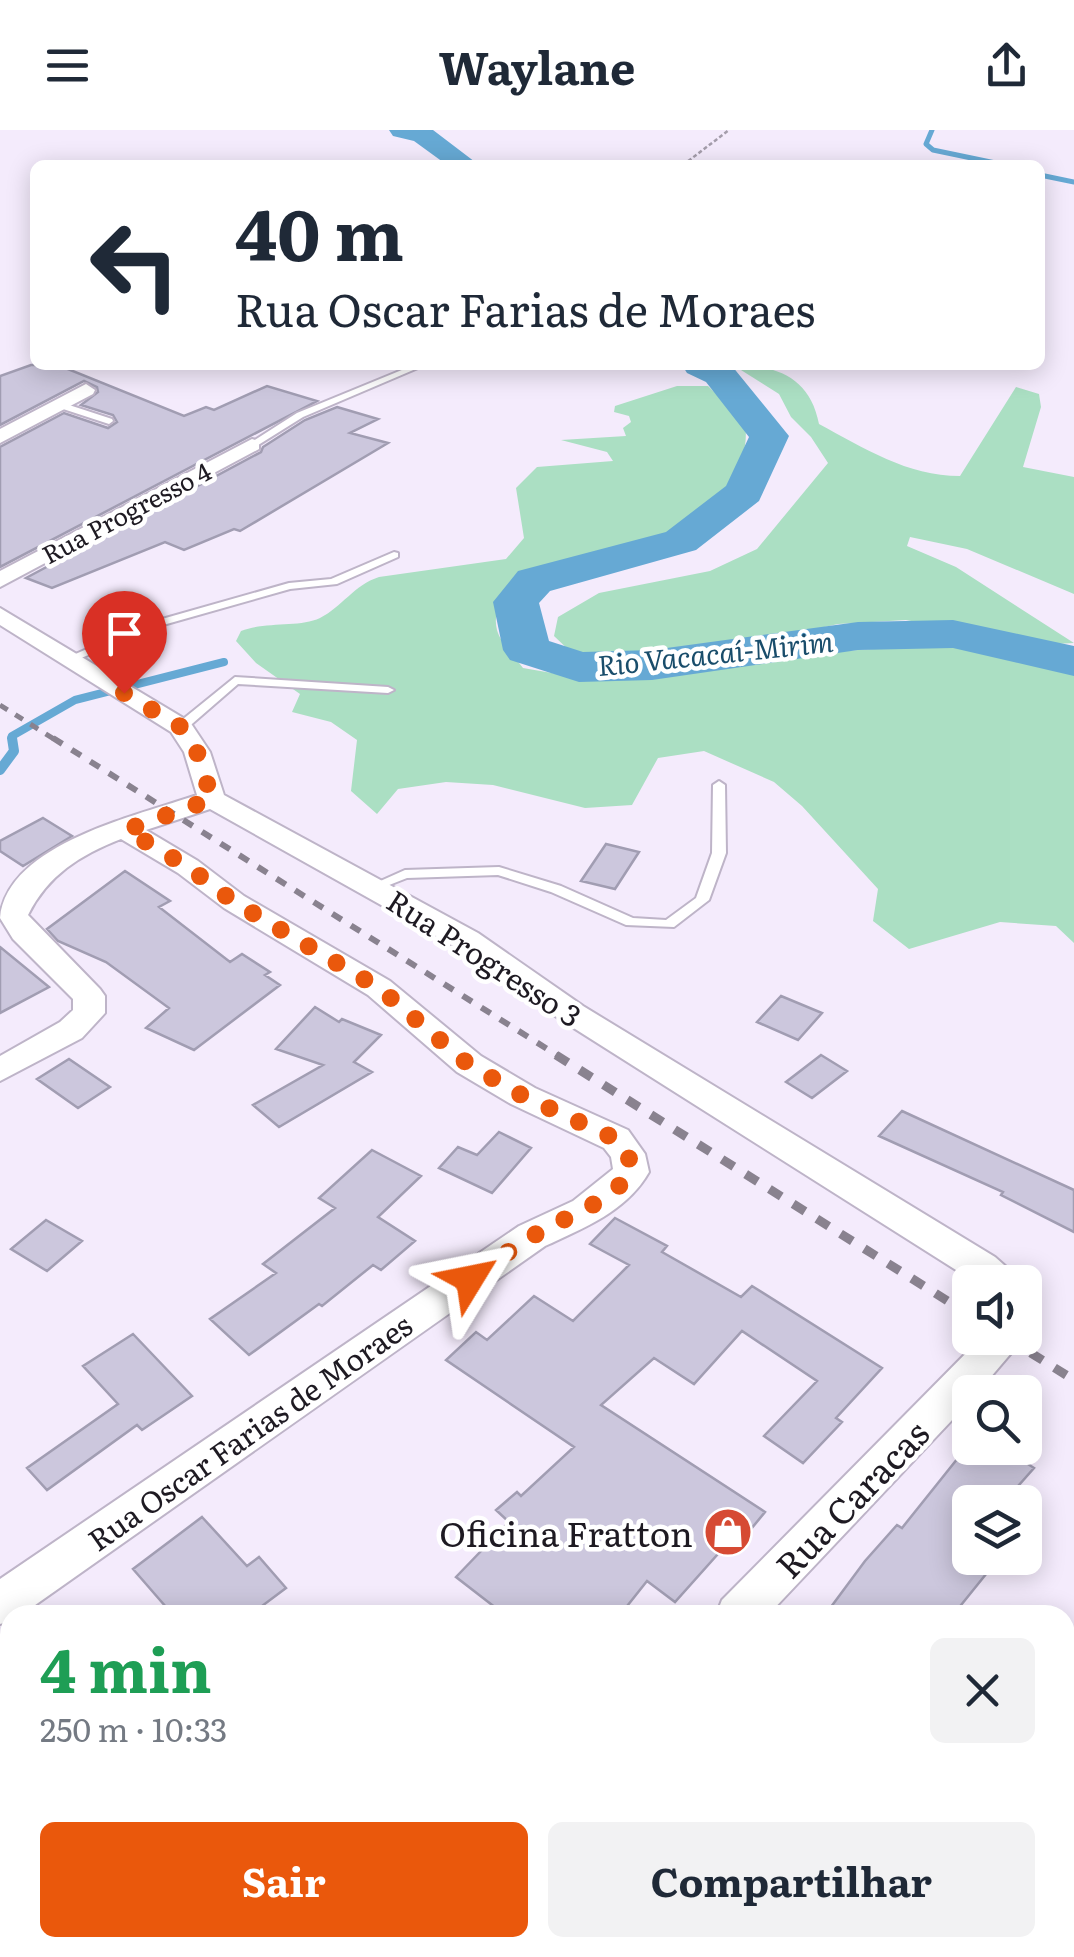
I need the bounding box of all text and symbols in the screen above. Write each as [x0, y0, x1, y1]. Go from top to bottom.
text: Waylane [439, 32, 635, 99]
icon: menu [40, 38, 95, 93]
icon: share [979, 38, 1034, 93]
text: 40 m [235, 179, 404, 283]
icon: left [70, 200, 200, 330]
text: Rua Oscar Farias de Moraes [235, 274, 815, 341]
street label: Rua Progresso 4 [35, 452, 217, 572]
pin [82, 591, 167, 694]
icon: arrive [97, 606, 152, 661]
water label: Rio Vacacaí-Mirim [595, 619, 836, 685]
street label: Rua Progresso 3 [379, 878, 591, 1036]
position arrow [418, 1227, 522, 1331]
map controls [952, 1265, 1042, 1575]
button: sound [952, 1265, 1042, 1355]
street label: Rua Oscar Farias de Moraes [78, 1302, 420, 1560]
button: search [952, 1375, 1042, 1465]
street label: Rua Caracas [762, 1407, 940, 1589]
button: layers [952, 1485, 1042, 1575]
place label: Oficina Fratton [439, 1506, 693, 1558]
shop icon: Oficina Fratton [702, 1506, 754, 1558]
text: 4 min [40, 1622, 212, 1711]
button: close [930, 1638, 1035, 1743]
text: 250 m · 10:33 [40, 1704, 227, 1752]
button: Sair [40, 1822, 528, 1937]
button: Compartilhar [548, 1822, 1035, 1937]

